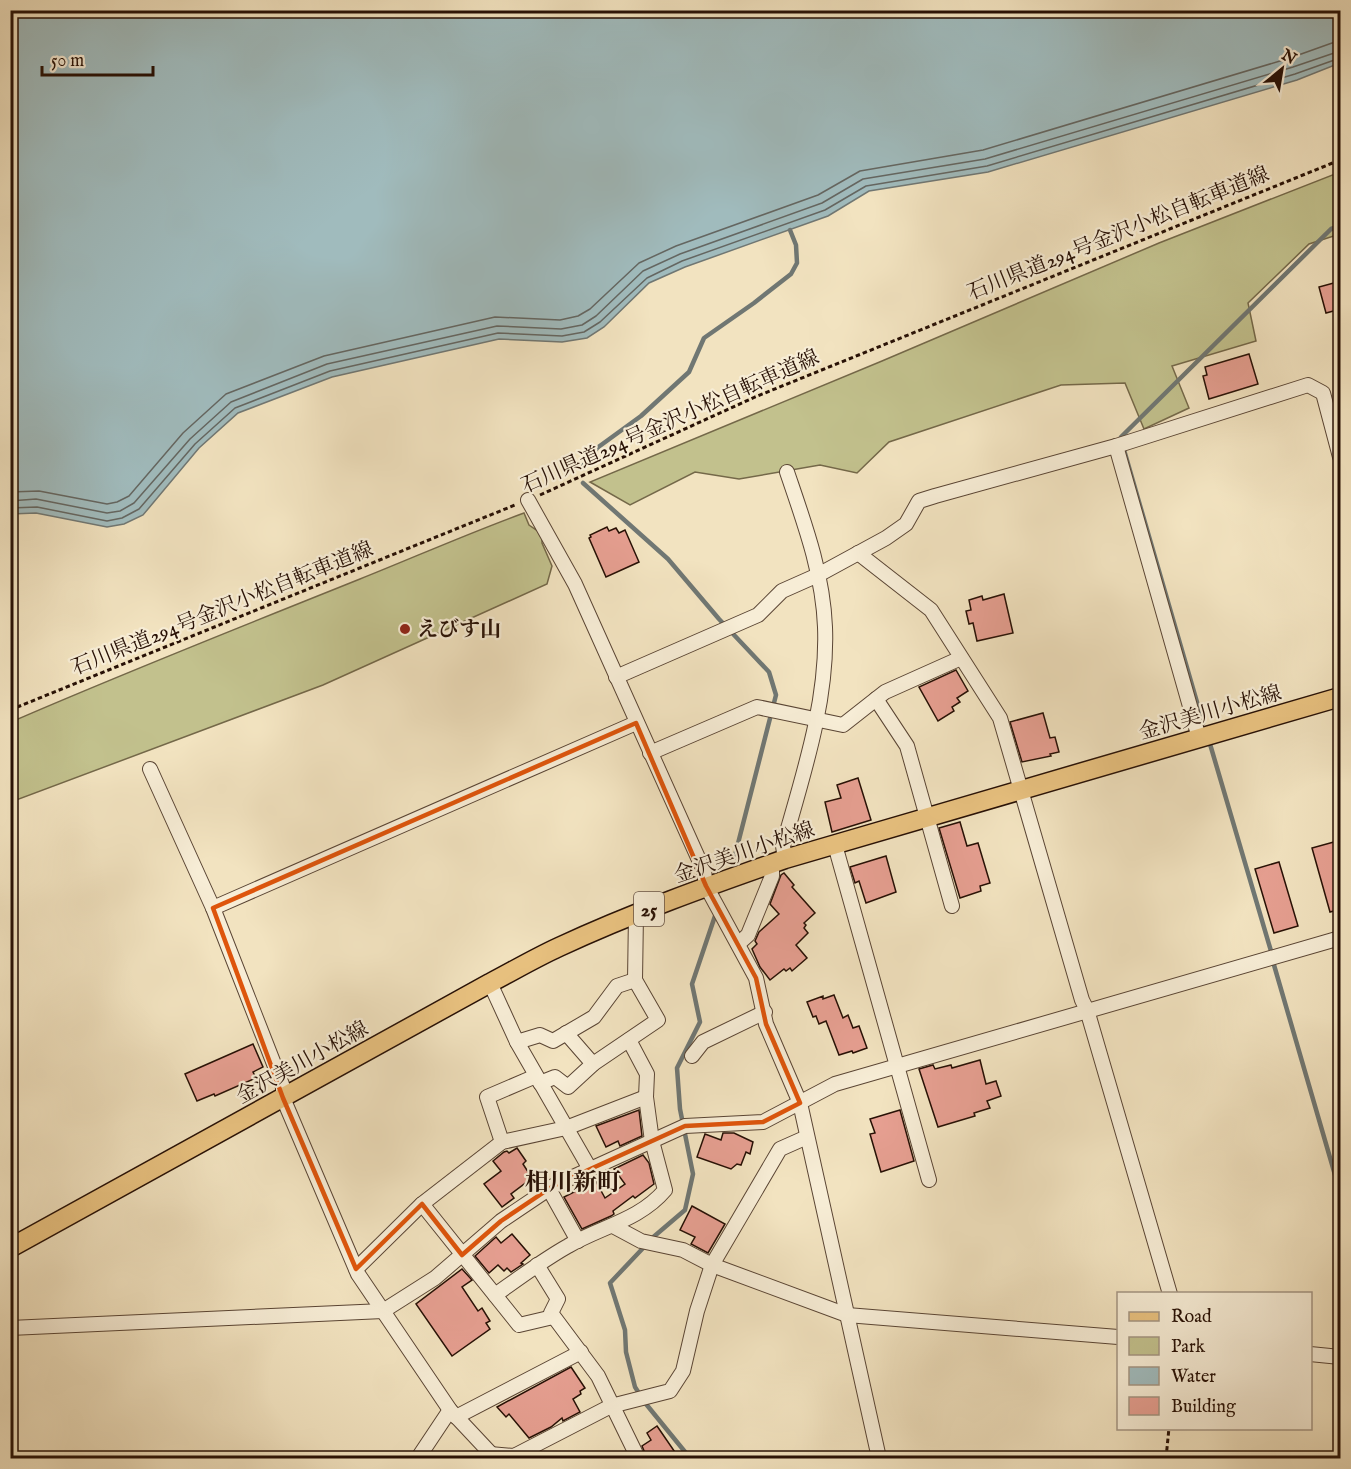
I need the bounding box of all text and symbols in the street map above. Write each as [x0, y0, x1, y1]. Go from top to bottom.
scale bar [42, 39, 153, 77]
north arrow [1252, 39, 1312, 99]
text: N [1277, 45, 1300, 70]
text: 50 m [51, 50, 84, 73]
street label: 石川県道294号金沢小松自転車道線 [964, 161, 1273, 307]
street label: 石川県道294号金沢小松自転車道線 [517, 344, 824, 500]
street label: 石川県道294号金沢小松自転車道線 [68, 536, 377, 682]
place label: えびす山 [417, 617, 501, 644]
marker: えびす山 [398, 622, 412, 636]
street label: 金沢美川小松線 [1136, 680, 1285, 747]
street label: 金沢美川小松線 [671, 817, 818, 890]
road number: 25 [634, 892, 664, 926]
street label: 金沢美川小松線 [232, 1016, 374, 1111]
district label: 相川新町 [525, 1168, 621, 1199]
legend [1117, 1292, 1312, 1430]
text: Road [1171, 1306, 1212, 1329]
text: Park [1171, 1336, 1206, 1359]
text: Water [1171, 1366, 1216, 1389]
text: Building [1171, 1396, 1236, 1419]

